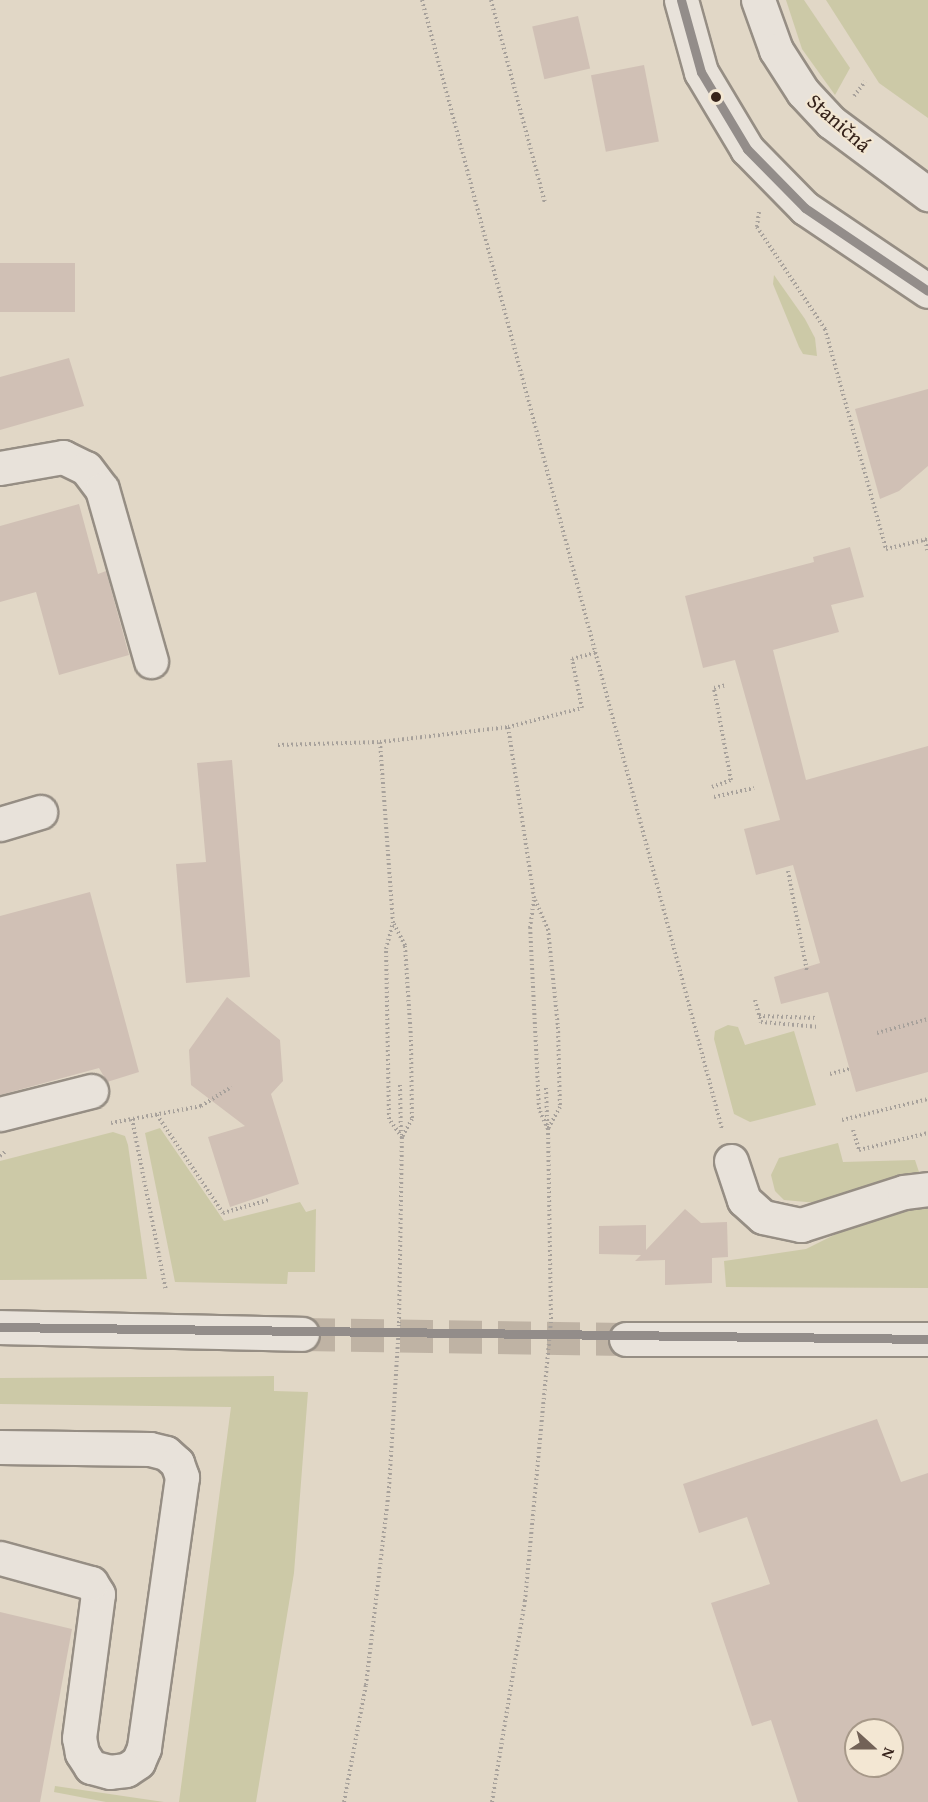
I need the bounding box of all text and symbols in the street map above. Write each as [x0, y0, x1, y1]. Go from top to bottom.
street label: Staničná [802, 88, 876, 158]
unlabelled marker [710, 91, 722, 103]
north arrow [844, 1718, 904, 1778]
text: N [876, 1744, 902, 1763]

